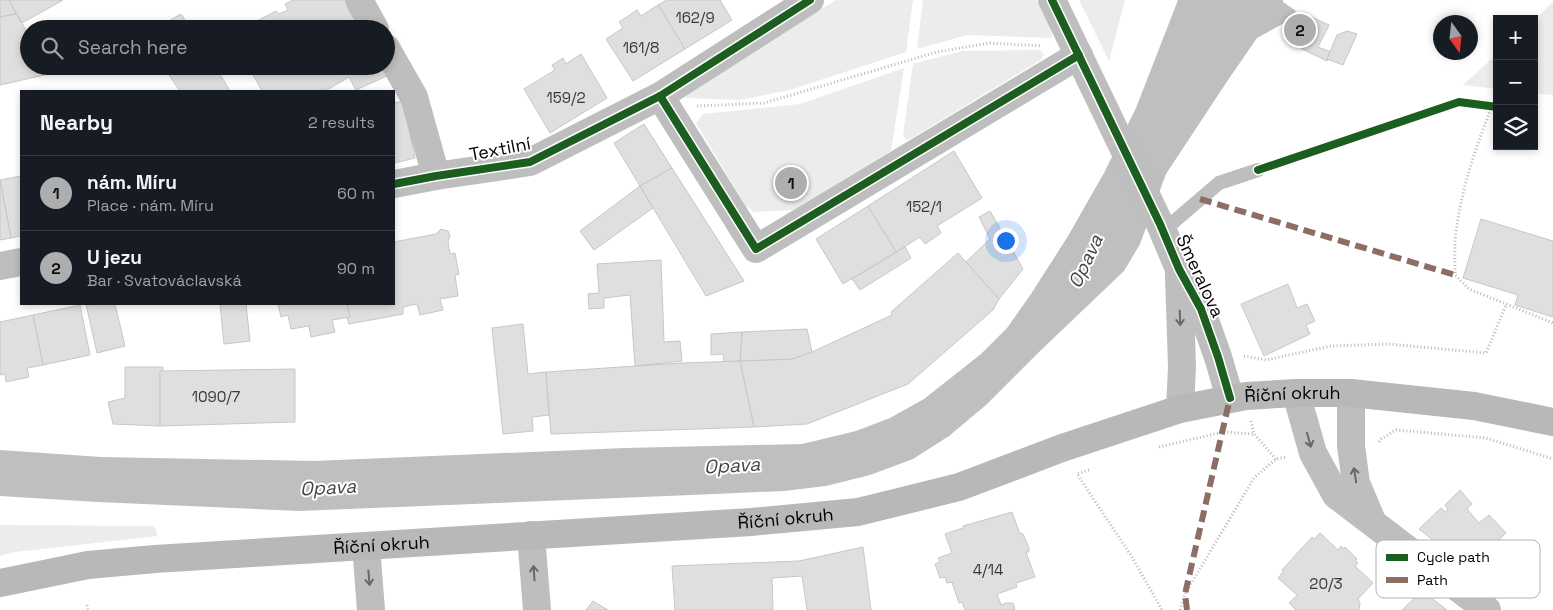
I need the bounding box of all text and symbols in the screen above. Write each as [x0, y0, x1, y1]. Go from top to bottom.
house number: 162/9 [675, 8, 715, 27]
pin: 2 [1284, 11, 1316, 49]
north arrow [1433, 15, 1478, 60]
map controls [1493, 15, 1538, 150]
button: + [1493, 15, 1538, 60]
search box [20, 20, 395, 75]
icon: search [38, 34, 66, 62]
text: Search here [78, 35, 188, 60]
house number: 161/8 [623, 38, 659, 57]
button: − [1493, 60, 1538, 105]
house number: 159/2 [546, 88, 586, 107]
button: layers [1493, 105, 1538, 150]
text: Nearby [40, 109, 113, 136]
text: 2 results [308, 112, 375, 133]
street label: Textilní [467, 131, 533, 166]
pin: 1 [775, 164, 807, 202]
text: nám. Míru [87, 170, 177, 195]
text: 1 [52, 183, 60, 204]
text: 60 m [337, 183, 375, 204]
text: Place · nám. Míru [87, 195, 214, 216]
house number: 152/1 [906, 197, 942, 216]
your location [993, 228, 1019, 254]
water label: Opava [1062, 230, 1109, 292]
street label: Šmeralova [1171, 231, 1230, 321]
text: U jezu [87, 245, 142, 270]
text: 2 [51, 258, 61, 279]
text: 90 m [337, 258, 375, 279]
text: Bar · Svatováclavská [87, 270, 242, 291]
one-way arrow [1176, 310, 1185, 326]
street label: Říční okruh [1244, 381, 1341, 407]
house number: 1090/7 [192, 387, 240, 406]
one-way arrow [1305, 431, 1315, 447]
water label: Opava [703, 452, 761, 479]
one-way arrow [1350, 468, 1360, 484]
water label: Opava [299, 474, 357, 501]
street label: Říční okruh [737, 502, 835, 534]
street label: Říční okruh [333, 530, 430, 559]
legend [1376, 540, 1540, 598]
text: Cycle path [1417, 548, 1490, 566]
house number: 4/14 [973, 560, 1003, 579]
one-way arrow [529, 565, 539, 581]
one-way arrow [364, 570, 374, 586]
text: Path [1417, 571, 1448, 589]
house number: 20/3 [1309, 574, 1343, 593]

